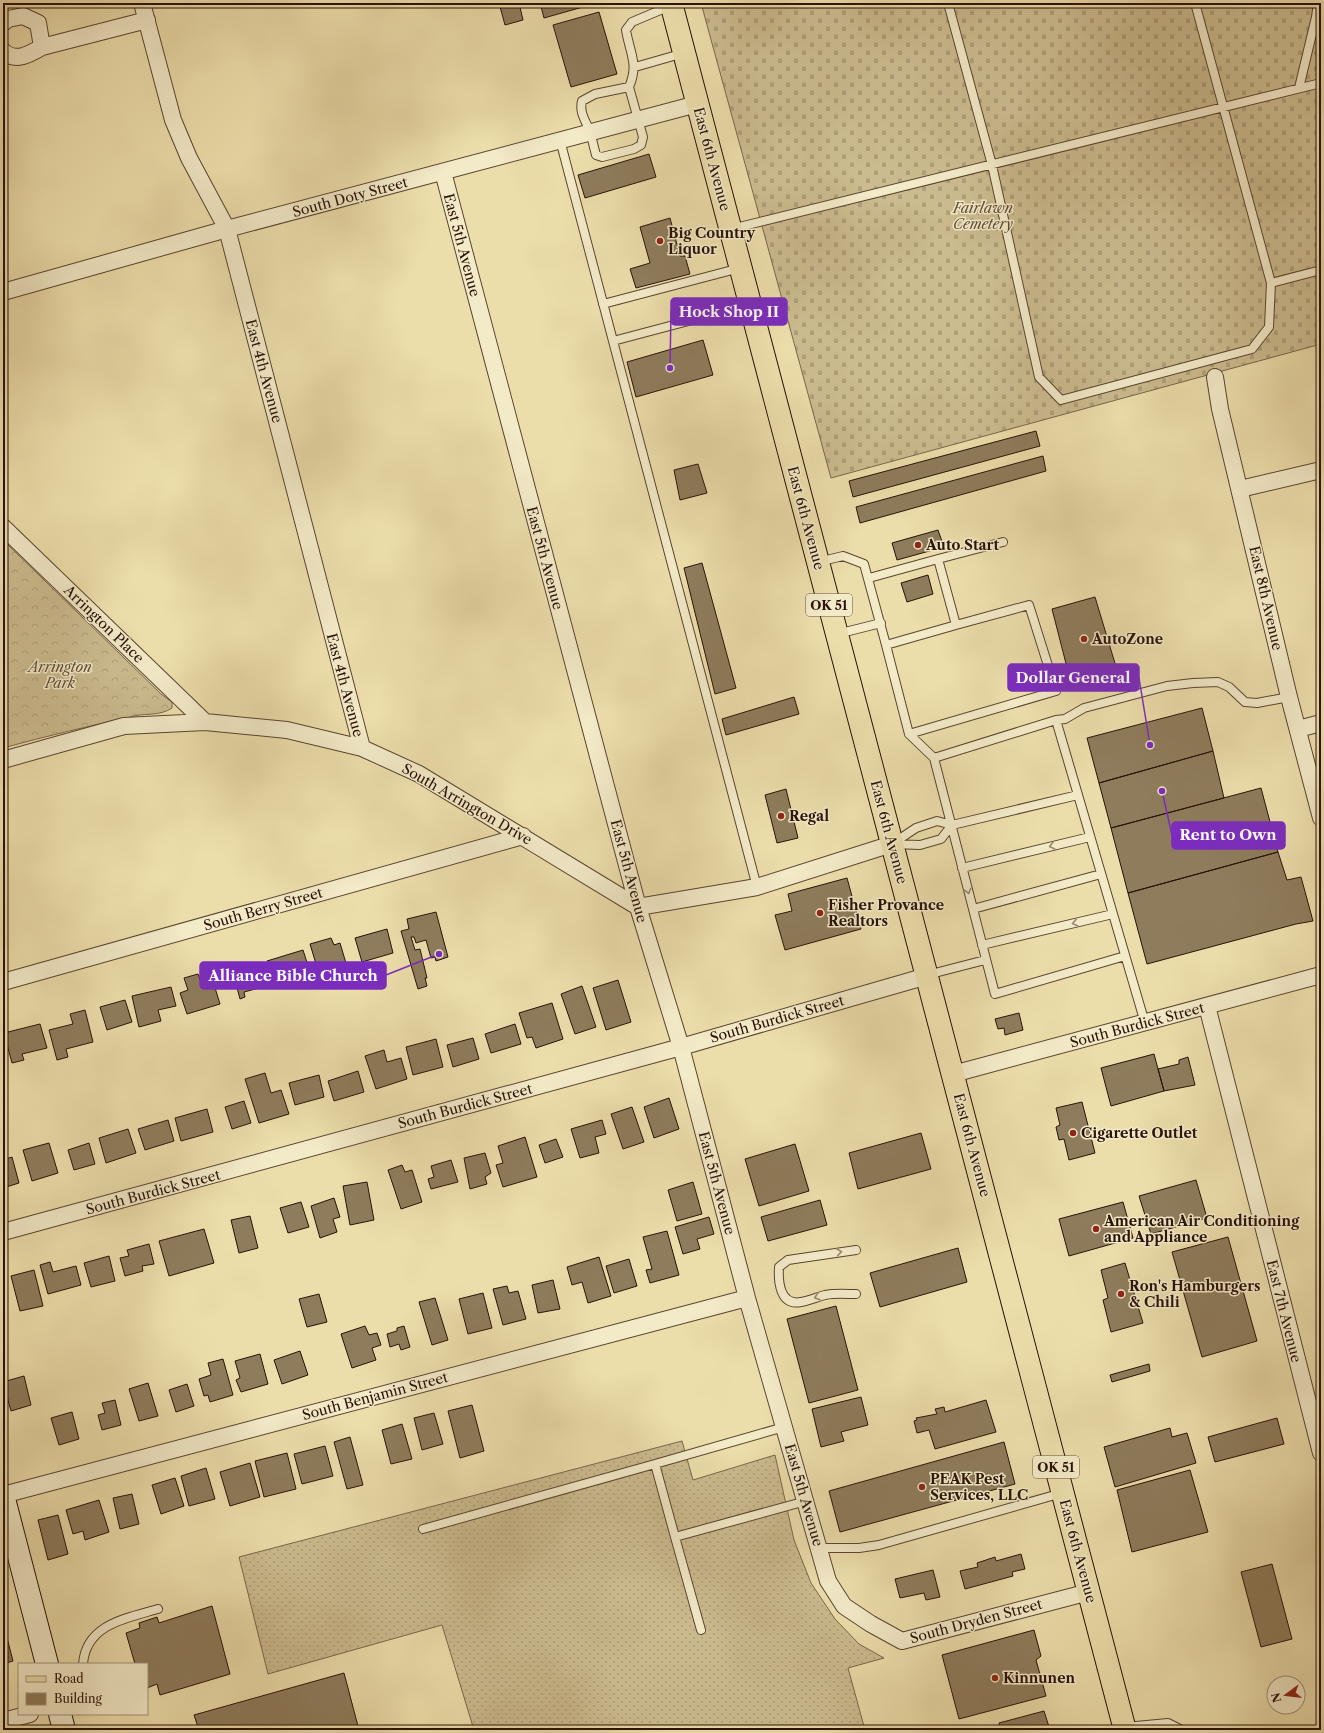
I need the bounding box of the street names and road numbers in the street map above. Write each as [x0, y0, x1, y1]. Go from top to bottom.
street label: East 6th Avenue [690, 105, 735, 213]
street label: South Doty Street [290, 173, 410, 221]
street label: East 5th Avenue [440, 191, 484, 299]
street label: East 4th Avenue [242, 317, 287, 425]
street label: East 6th Avenue [784, 464, 829, 572]
street label: East 5th Avenue [523, 504, 567, 612]
street label: East 8th Avenue [1245, 544, 1287, 652]
street label: Arrington Place [59, 581, 148, 667]
road number: OK 51 [806, 594, 852, 616]
street label: East 4th Avenue [323, 631, 368, 739]
street label: South Arrington Drive [399, 759, 535, 849]
street label: East 6th Avenue [867, 778, 912, 886]
street label: East 5th Avenue [607, 817, 651, 925]
street label: South Berry Street [201, 883, 325, 935]
street label: South Burdick Street [708, 991, 846, 1047]
street label: South Burdick Street [1068, 998, 1206, 1052]
street label: South Burdick Street [396, 1079, 534, 1133]
street label: East 6th Avenue [950, 1091, 995, 1199]
street label: East 5th Avenue [695, 1129, 739, 1237]
street label: South Burdick Street [84, 1165, 222, 1219]
street label: East 7th Avenue [1263, 1258, 1306, 1364]
street label: South Benjamin Street [300, 1368, 450, 1424]
street label: East 5th Avenue [781, 1442, 827, 1549]
road number: OK 51 [1033, 1456, 1079, 1478]
street label: East 6th Avenue [1056, 1497, 1101, 1605]
street label: South Dryden Street [908, 1595, 1044, 1647]

